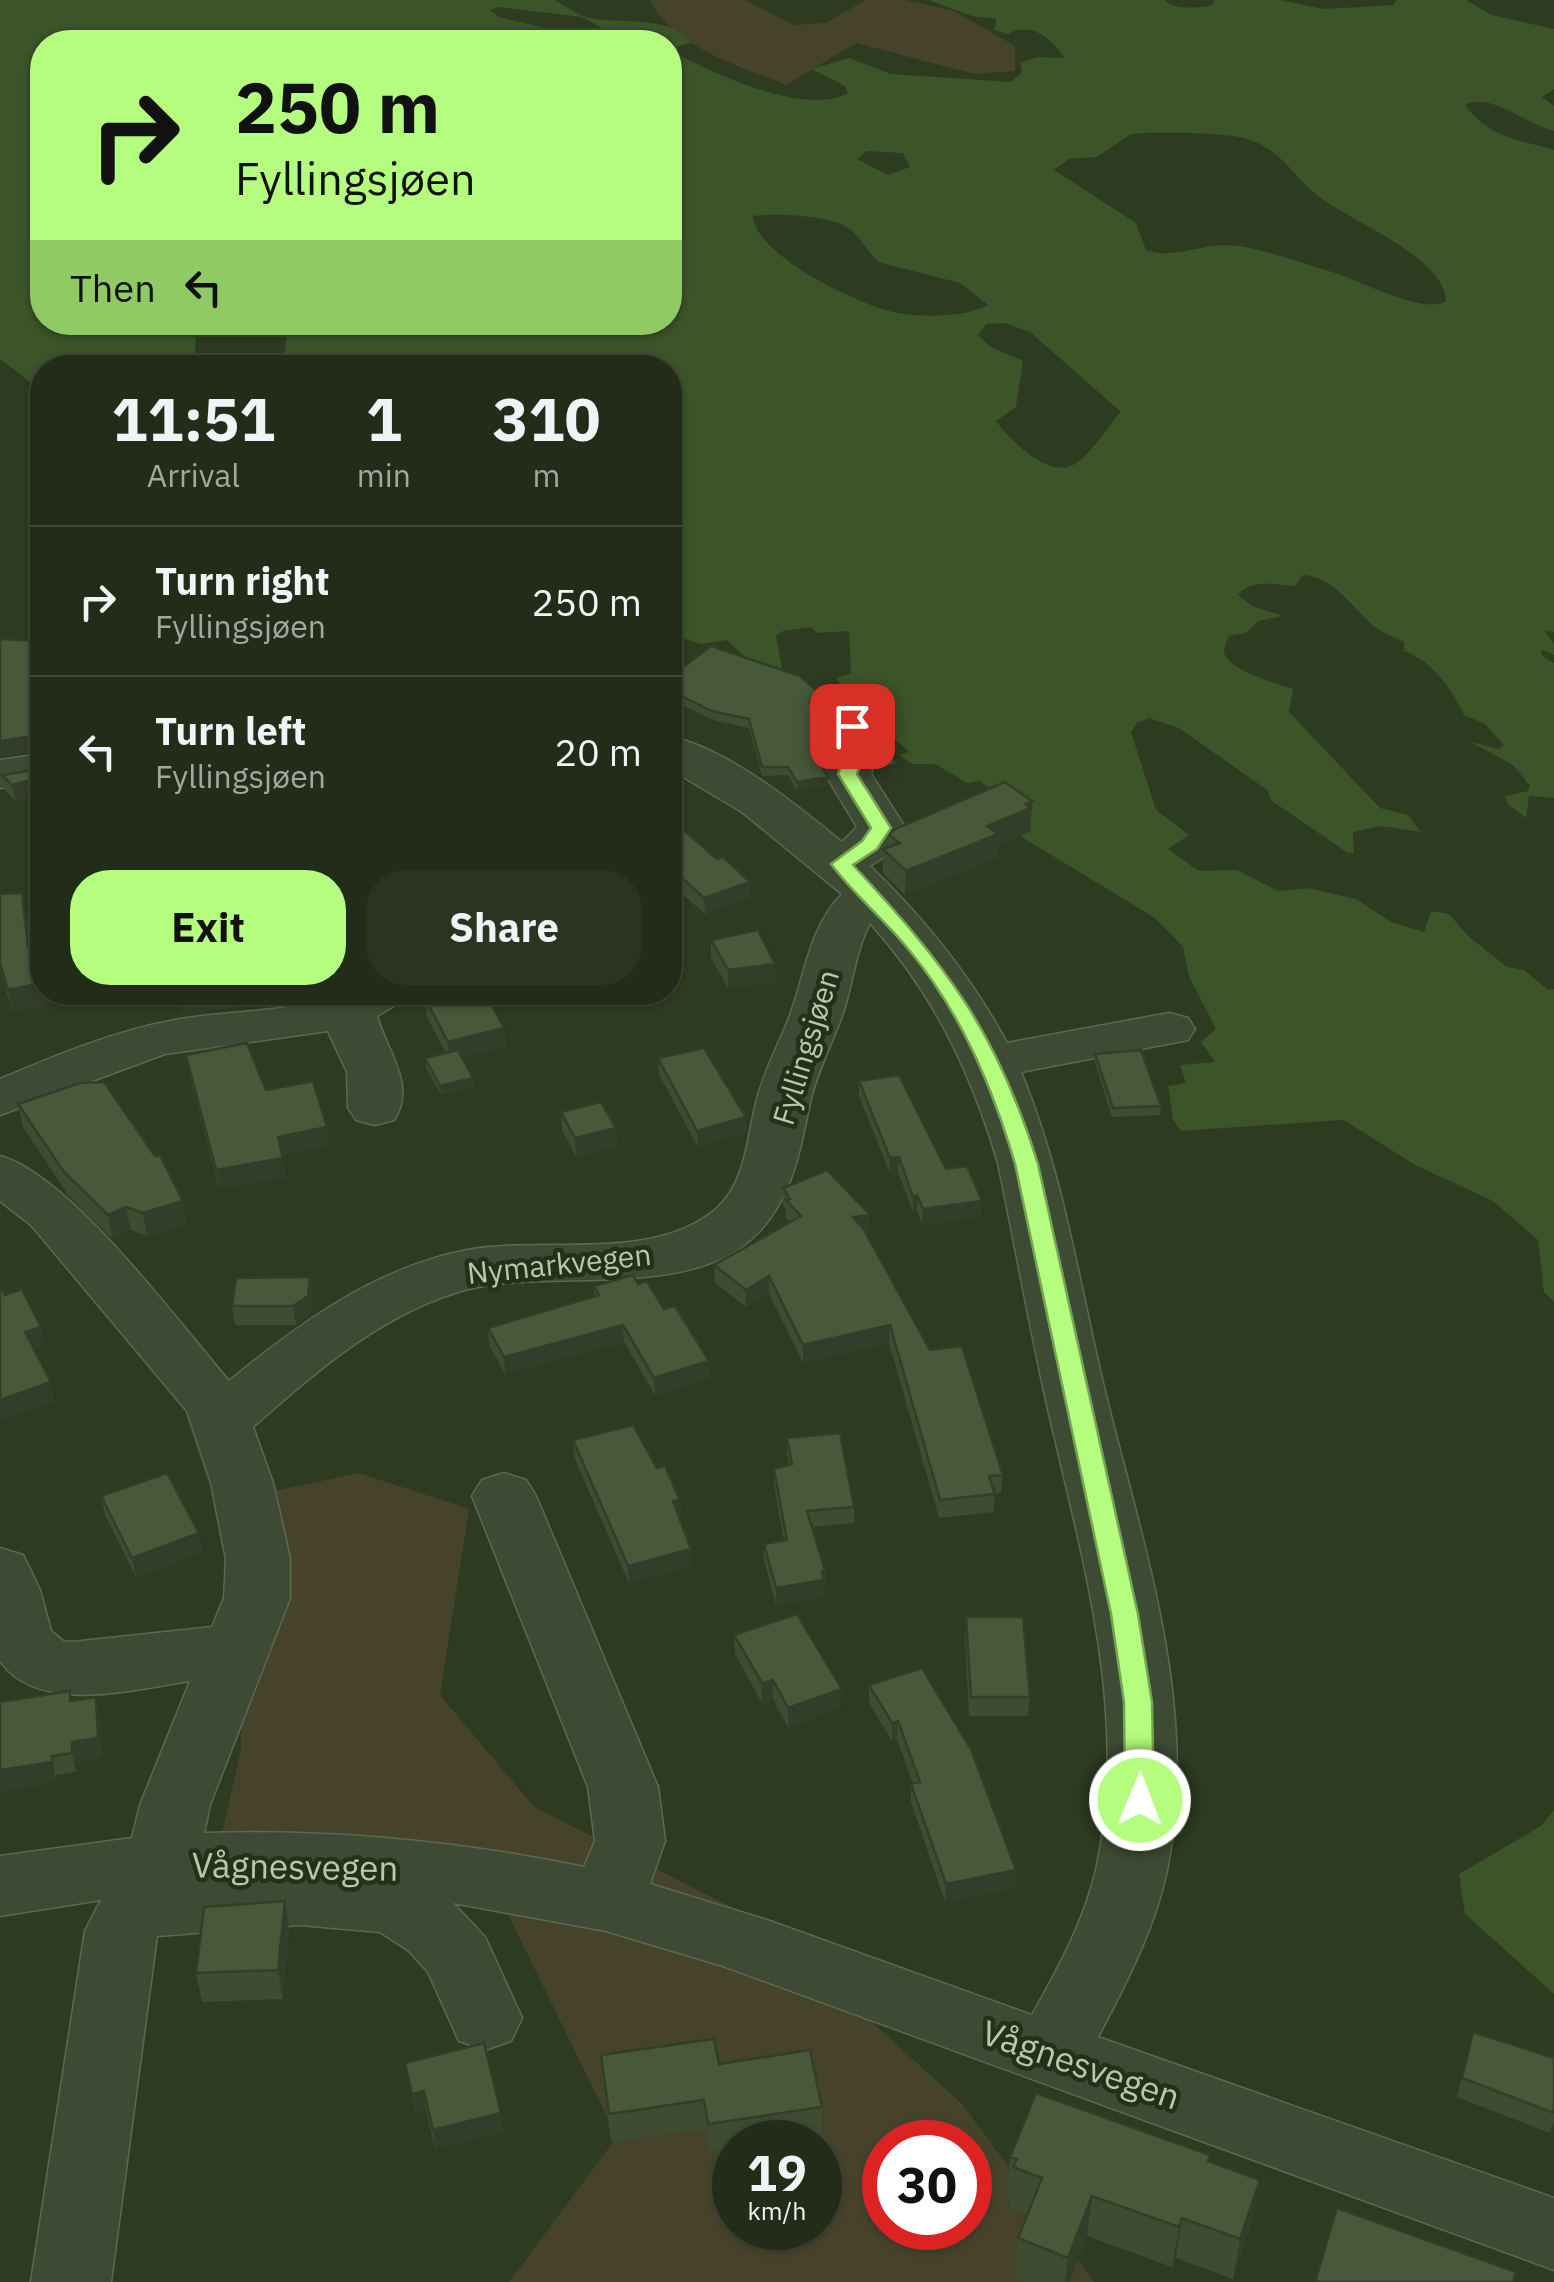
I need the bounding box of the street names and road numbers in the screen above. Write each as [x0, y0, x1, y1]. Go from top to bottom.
street label: Fyllingsjøen [763, 965, 847, 1129]
street label: Nymarkvegen [465, 1234, 653, 1292]
street label: Vågnesvegen [191, 1841, 399, 1891]
street label: Vågnesvegen [976, 2009, 1186, 2119]

